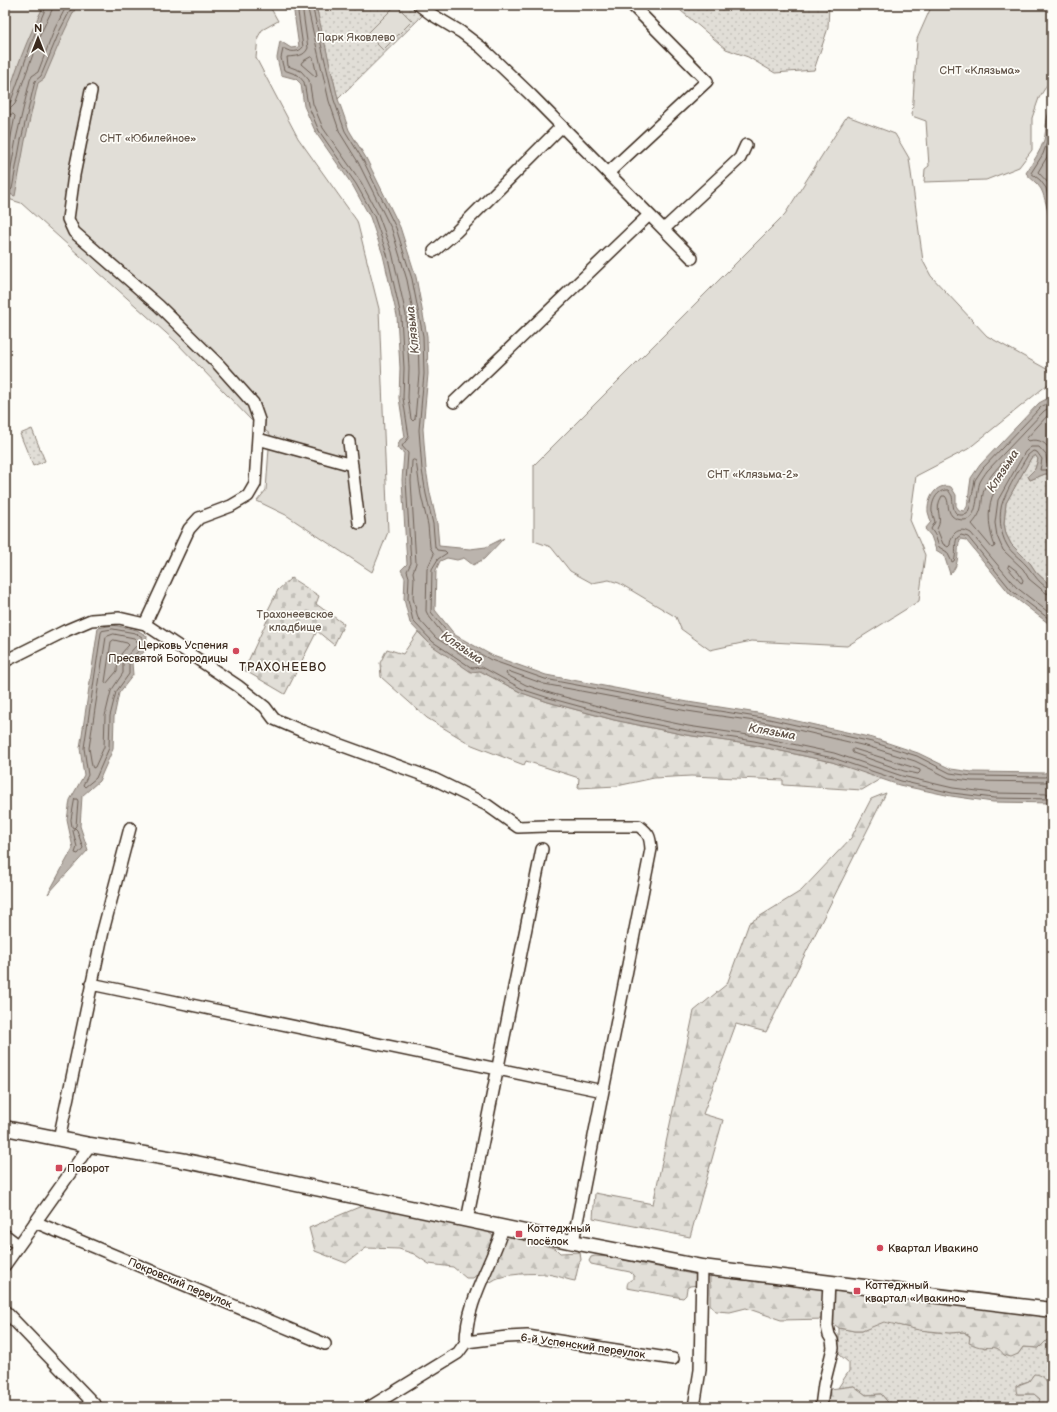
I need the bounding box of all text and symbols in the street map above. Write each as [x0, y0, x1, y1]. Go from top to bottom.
north arrow [18, 18, 58, 58]
text: N [34, 22, 42, 35]
park label: Парк Яковлево [317, 31, 396, 44]
park label: СНТ «Клязьма» [940, 64, 1020, 77]
park label: СНТ «Юбилейное» [100, 132, 196, 145]
water label: Клязьма [403, 305, 423, 355]
water label: Клязьма [984, 447, 1022, 495]
park label: СНТ «Клязьма-2» [707, 468, 799, 481]
park label: Трахонеевское кладбище [257, 608, 333, 634]
water label: Клязьма [438, 628, 486, 668]
place label: Церковь Успения Пресвятой Богородицы [108, 639, 228, 665]
marker: Церковь Успения Пресвятой Богородицы [231, 646, 241, 656]
district label: ТРАХОНЕЕВО [239, 660, 327, 675]
water label: Клязьма [747, 720, 797, 744]
place label: Поворот [67, 1162, 109, 1175]
marker: Поворот [54, 1163, 64, 1173]
place label: Коттеджный посёлок [527, 1222, 591, 1248]
marker: Коттеджный посёлок [514, 1229, 524, 1239]
place label: Квартал Ивакино [888, 1242, 979, 1255]
marker: Квартал Ивакино [875, 1243, 885, 1253]
street label: Покровский переулок [126, 1255, 234, 1311]
place label: Коттеджный квартал «Ивакино» [865, 1279, 966, 1305]
marker: Коттеджный квартал «Ивакино» [852, 1286, 862, 1296]
street label: 6-й Успенский переулок [520, 1331, 646, 1361]

